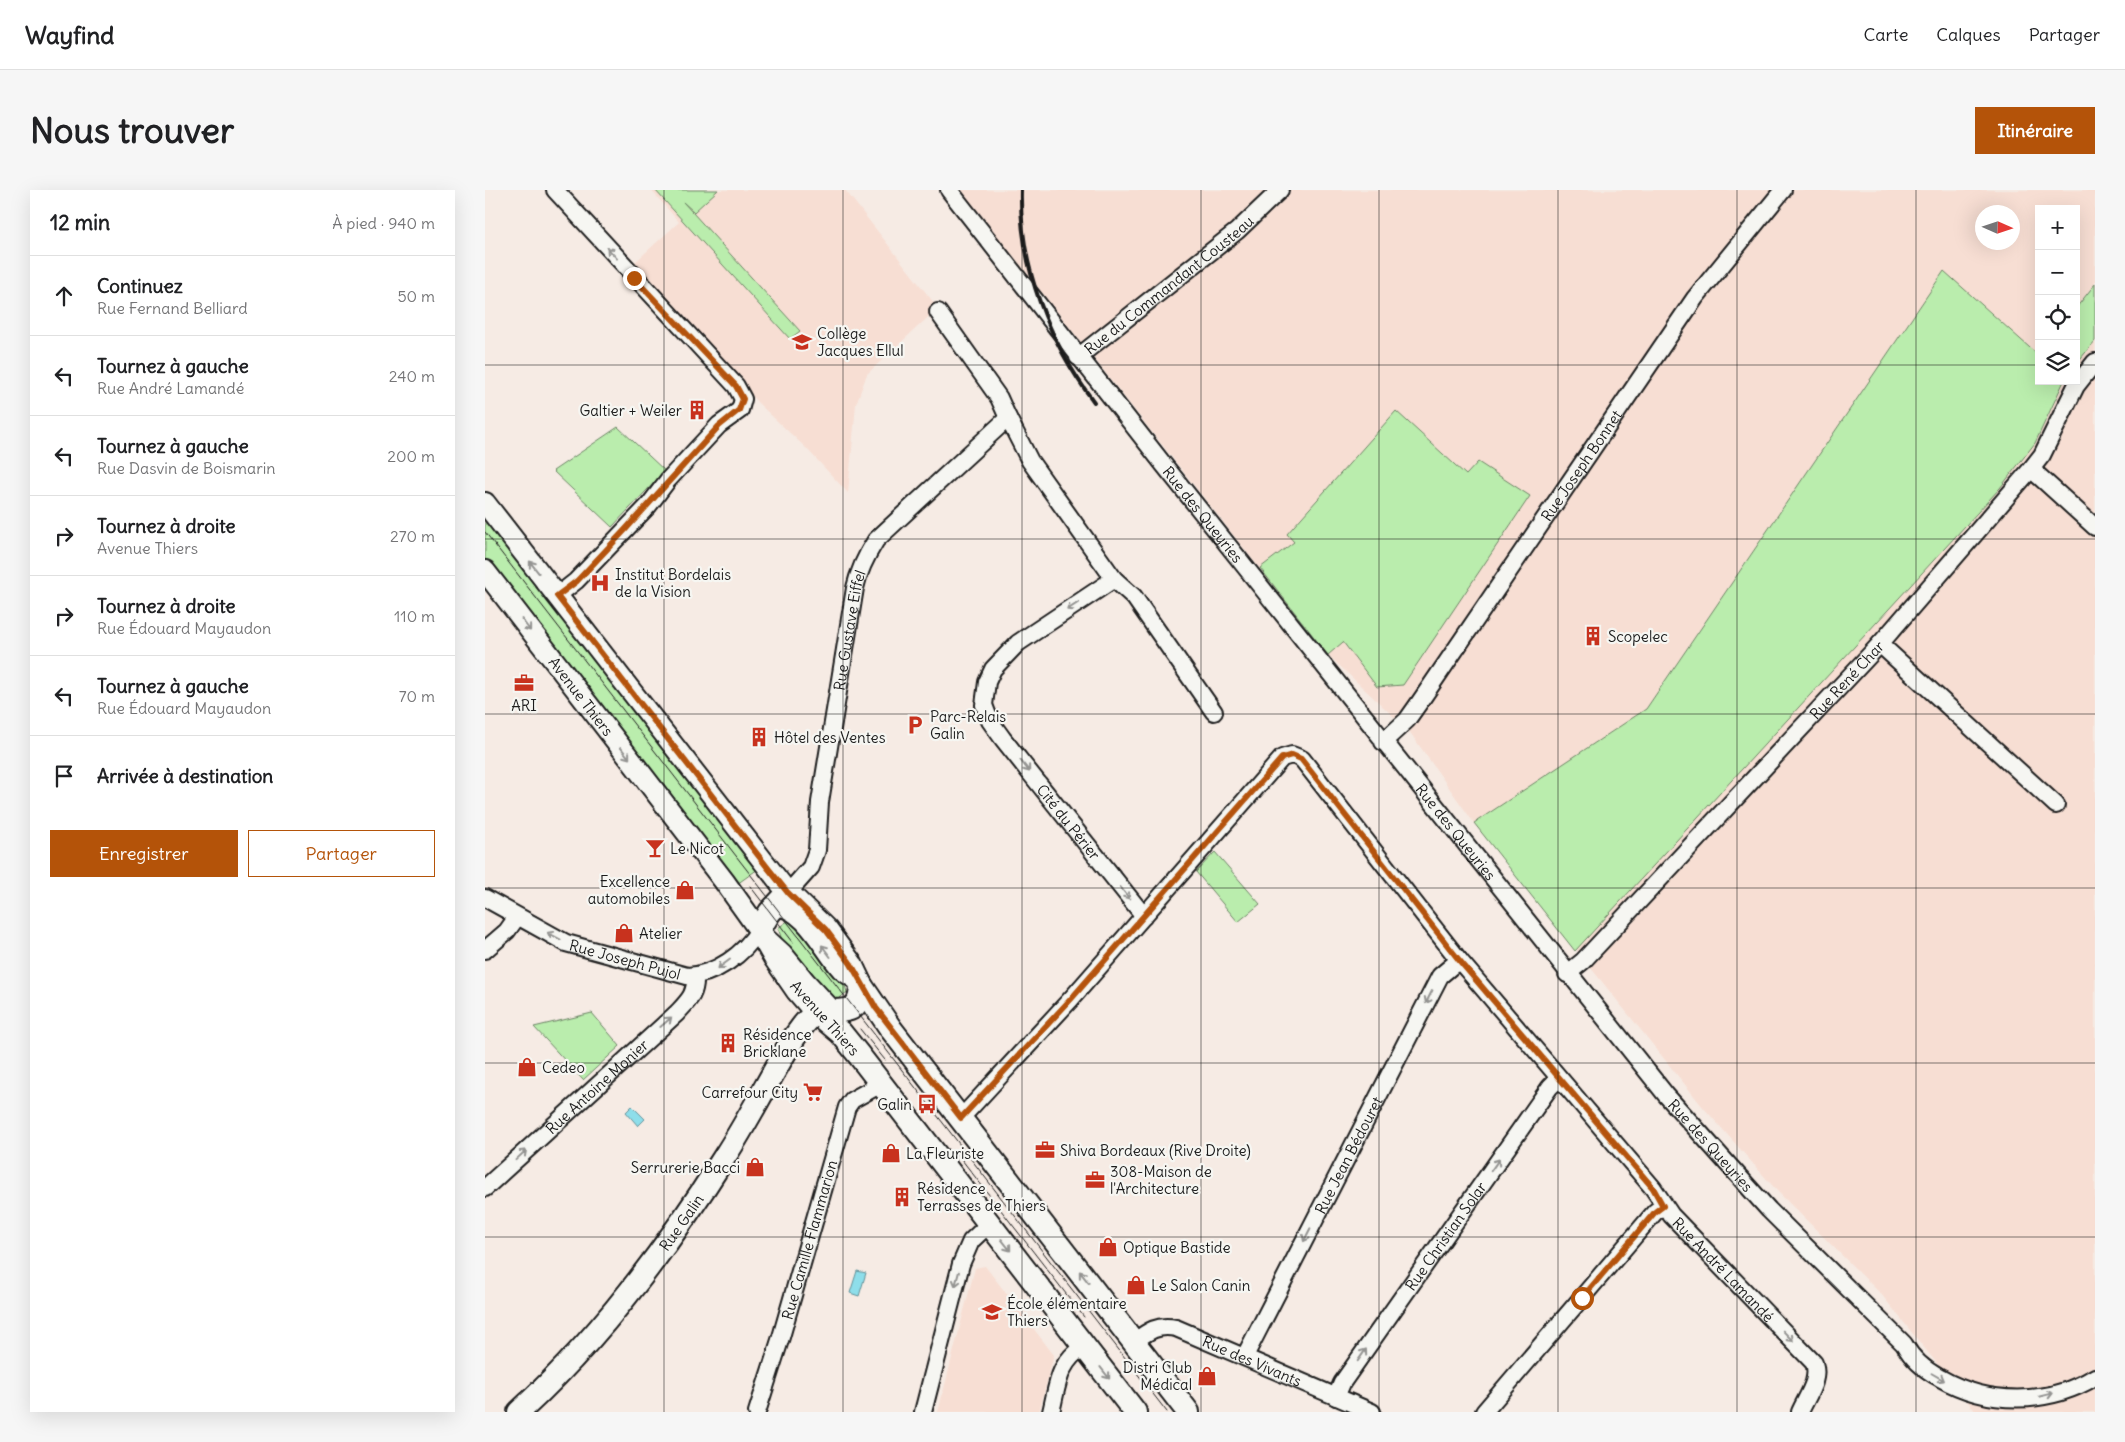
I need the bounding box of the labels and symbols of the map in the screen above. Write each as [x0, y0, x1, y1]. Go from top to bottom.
north arrow [1975, 205, 2020, 250]
street label: Rue du Commandant Cousteau [1080, 211, 1257, 358]
one-way arrow [607, 247, 618, 260]
route end [623, 267, 646, 290]
place label: Collège Jacques Ellul [817, 324, 904, 360]
school or university icon: Collège Jacques Ellul [791, 331, 813, 353]
building icon: Galtier + Weiler [686, 399, 708, 421]
place label: Galtier + Weiler [579, 401, 682, 420]
street label: Rue Joseph Bonnet [1536, 406, 1626, 525]
street label: Rue des Queyries [1159, 462, 1248, 566]
one-way arrow [529, 561, 540, 574]
place label: Institut Bordelais de la Vision [615, 565, 731, 601]
street label: Rue Gustave Eiffel [829, 567, 869, 692]
hospital icon: Institut Bordelais de la Vision [589, 572, 611, 594]
one-way arrow [1067, 601, 1081, 611]
one-way arrow [521, 618, 531, 632]
building icon: Scopelec [1582, 625, 1604, 647]
place label: Scopelec [1608, 627, 1668, 646]
street label: Rue René Char [1805, 637, 1888, 723]
street label: Avenue Thiers [545, 653, 618, 740]
office icon: ARI [513, 672, 535, 694]
place label: ARI [511, 696, 537, 715]
place label: Parc-Relais Galin [930, 707, 1006, 743]
parking icon: Parc-Relais Galin [904, 714, 926, 736]
building icon: Hôtel des Ventes [748, 726, 770, 748]
place label: Hôtel des Ventes [774, 728, 886, 747]
one-way arrow [620, 746, 631, 759]
one-way arrow [1019, 759, 1030, 772]
street label: Cité du Périer [1033, 780, 1105, 863]
street label: Rue des Queyries [1412, 780, 1501, 884]
bar icon: Le Nicot [644, 837, 666, 859]
place label: Le Nicot [670, 839, 724, 858]
place label: Excellence automobiles [588, 872, 670, 908]
shop icon: Excellence automobiles [674, 879, 696, 901]
one-way arrow [1120, 887, 1131, 900]
shop icon: Atelier [613, 922, 635, 944]
place label: Atelier [639, 924, 682, 943]
one-way arrow [547, 931, 562, 940]
street label: Rue Joseph Pujol [567, 935, 683, 983]
one-way arrow [821, 945, 832, 958]
one-way arrow [717, 959, 731, 969]
street label: Avenue Thiers [786, 976, 864, 1060]
one-way arrow [1424, 989, 1433, 1004]
one-way arrow [660, 1016, 673, 1028]
place label: Résidence Bricklane [743, 1025, 811, 1061]
building icon: Résidence Bricklane [717, 1032, 739, 1054]
street label: Rue Antoine Monier [541, 1035, 652, 1138]
shop icon: Cedeo [516, 1056, 538, 1078]
place label: Cedeo [542, 1058, 585, 1077]
supermarket icon: Carrefour City [802, 1081, 824, 1103]
place label: Carrefour City [701, 1083, 798, 1102]
bus stop icon: Galin [916, 1093, 938, 1115]
street label: Rue Jean Bédouret [1310, 1093, 1386, 1217]
place label: Galin [877, 1095, 912, 1114]
street label: Rue des Queyries [1664, 1095, 1758, 1196]
office icon: Shiva Bordeaux (Rive Droite) [1034, 1139, 1056, 1161]
place label: Shiva Bordeaux (Rive Droite) [1060, 1141, 1251, 1160]
shop icon: La Fleuriste [880, 1142, 902, 1164]
place label: La Fleuriste [906, 1144, 984, 1163]
one-way arrow [514, 1149, 527, 1161]
shop icon: Serrurerie Bacci [744, 1156, 766, 1178]
street label: Rue Camille Flammarion [777, 1157, 841, 1322]
place label: Serrurerie Bacci [631, 1158, 740, 1177]
one-way arrow [1490, 1158, 1500, 1172]
place label: 308-Maison de l'Architecture [1110, 1162, 1212, 1198]
office icon: 308-Maison de l'Architecture [1084, 1169, 1106, 1191]
street label: Rue Christian Solar [1401, 1178, 1490, 1294]
place label: Résidence Terrasses de Thiers [917, 1179, 1046, 1215]
building icon: Résidence Terrasses de Thiers [891, 1186, 913, 1208]
street label: Rue Galin [655, 1190, 707, 1254]
street label: Rue André Lamandé [1669, 1213, 1778, 1326]
one-way arrow [1302, 1227, 1311, 1242]
shop icon: Optique Bastide [1097, 1236, 1119, 1258]
one-way arrow [1001, 1238, 1011, 1252]
place label: Optique Bastide [1123, 1238, 1231, 1257]
one-way arrow [1078, 1270, 1089, 1283]
one-way arrow [952, 1271, 962, 1287]
shop icon: Le Salon Canin [1125, 1274, 1147, 1296]
place label: Le Salon Canin [1151, 1276, 1251, 1295]
route start [1571, 1287, 1594, 1310]
place label: École élémentaire Thiers [1007, 1294, 1127, 1330]
school or university icon: École élémentaire Thiers [981, 1301, 1003, 1323]
one-way arrow [1782, 1330, 1794, 1343]
street label: Rue des Vivants [1200, 1331, 1305, 1390]
one-way arrow [1357, 1348, 1367, 1362]
place label: Distri Club Médical [1123, 1358, 1192, 1394]
shop icon: Distri Club Médical [1196, 1365, 1218, 1387]
one-way arrow [1100, 1366, 1111, 1379]
one-way arrow [1931, 1373, 1945, 1383]
one-way arrow [2037, 1390, 2053, 1399]

